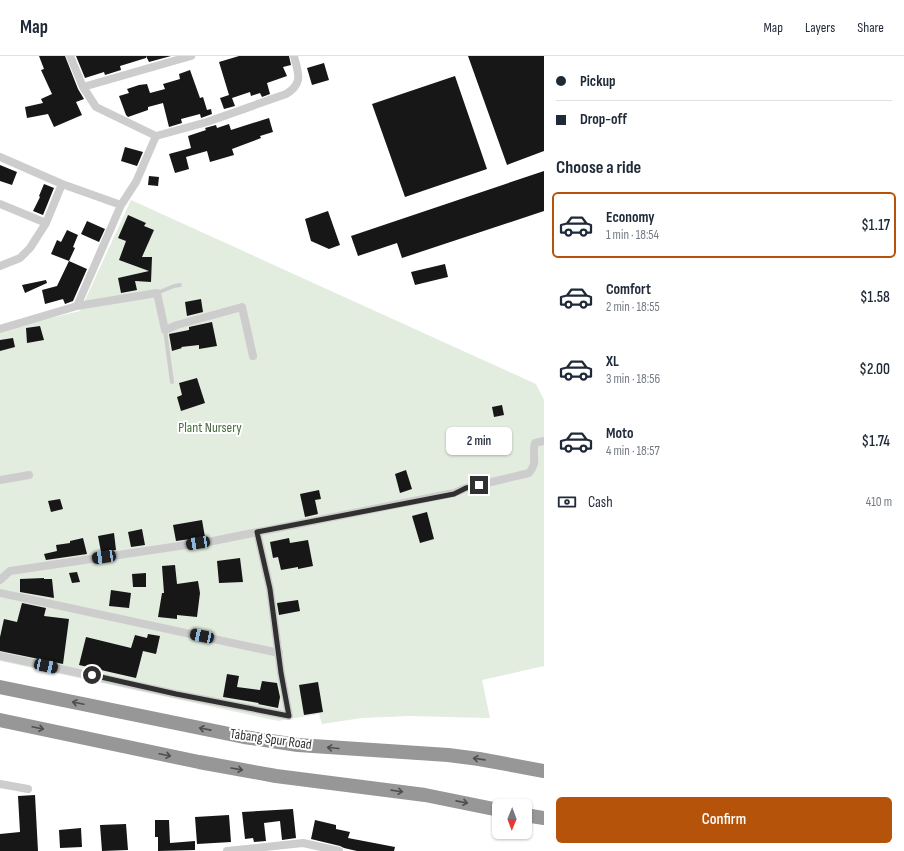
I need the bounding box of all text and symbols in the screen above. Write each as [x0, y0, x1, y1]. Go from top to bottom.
text: Map [20, 16, 48, 39]
text: Map [763, 19, 783, 36]
text: Layers [805, 19, 835, 36]
text: Share [857, 19, 884, 36]
text: Pickup [580, 72, 616, 91]
text: Drop-off [580, 110, 627, 129]
text: Choose a ride [556, 157, 641, 178]
icon: car [558, 207, 594, 243]
text: Economy [606, 208, 655, 227]
text: $1.17 [861, 216, 890, 235]
text: 1 min · 18:54 [606, 227, 659, 243]
icon: car [558, 279, 594, 315]
text: Comfort [606, 280, 651, 299]
text: $1.58 [860, 288, 890, 307]
text: 2 min · 18:55 [606, 299, 660, 315]
icon: car [558, 351, 594, 387]
text: XL [606, 352, 619, 371]
text: $2.00 [859, 360, 890, 379]
text: 3 min · 18:56 [606, 371, 660, 387]
park label: Plant Nursery [178, 419, 242, 436]
icon: car [558, 423, 594, 459]
text: Moto [606, 424, 633, 443]
callout: 2 min [446, 427, 512, 455]
text: $1.74 [862, 432, 890, 451]
text: 2 min [467, 433, 491, 449]
text: 4 min · 18:57 [606, 443, 660, 459]
route end [470, 476, 488, 494]
icon: cash [556, 491, 578, 513]
text: Cash [588, 493, 613, 512]
text: 410 m [866, 494, 892, 510]
car [185, 535, 211, 551]
car [91, 549, 117, 565]
car [189, 628, 215, 644]
car [33, 658, 59, 674]
route start [83, 666, 101, 684]
one-way arrow [72, 699, 85, 707]
one-way arrow [31, 724, 44, 732]
one-way arrow [199, 725, 212, 733]
street label: Tabang Spur Road [229, 725, 313, 753]
one-way arrow [327, 744, 340, 751]
one-way arrow [158, 751, 171, 759]
one-way arrow [472, 755, 485, 763]
one-way arrow [230, 765, 243, 773]
one-way arrow [390, 787, 403, 795]
button: Confirm [556, 797, 892, 843]
one-way arrow [455, 799, 468, 807]
north arrow [492, 799, 532, 839]
map controls [492, 799, 532, 839]

